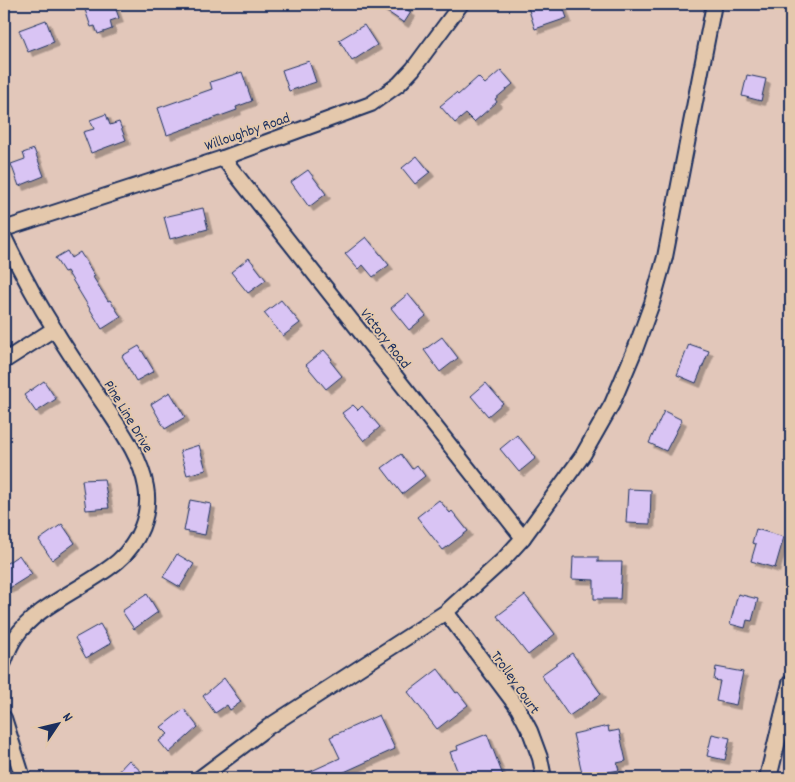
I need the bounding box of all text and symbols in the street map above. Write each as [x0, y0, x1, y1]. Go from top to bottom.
street label: Willoughby Road [202, 108, 293, 158]
street label: Victory Road [354, 304, 415, 374]
street label: Pine Line Drive [97, 377, 158, 458]
street label: Trolley Court [484, 647, 545, 720]
north arrow [32, 700, 82, 750]
text: N [57, 709, 77, 726]

